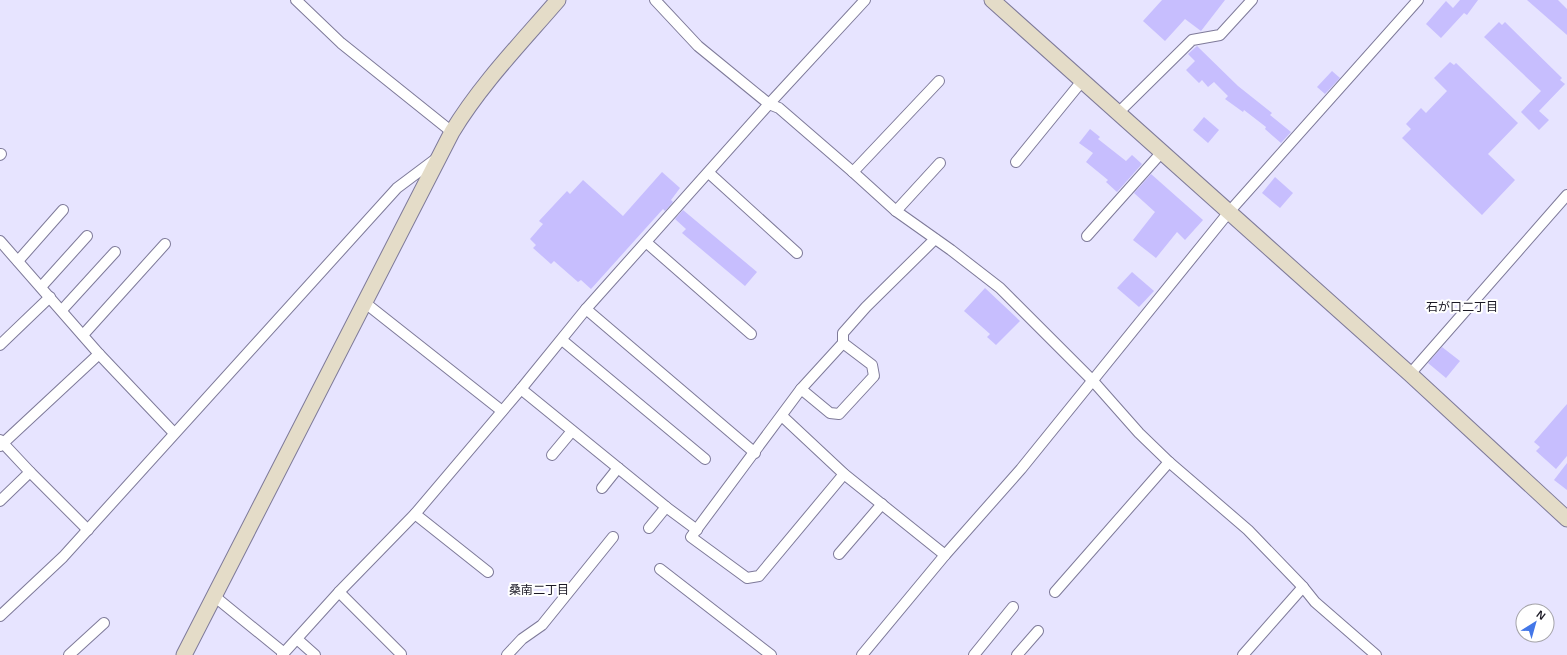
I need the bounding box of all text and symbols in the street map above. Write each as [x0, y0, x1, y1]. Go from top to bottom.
district label: 石が口二丁目 [1426, 300, 1498, 314]
district label: 桑南二丁目 [509, 583, 569, 597]
north arrow [1515, 603, 1555, 643]
text: N [1534, 608, 1548, 622]

